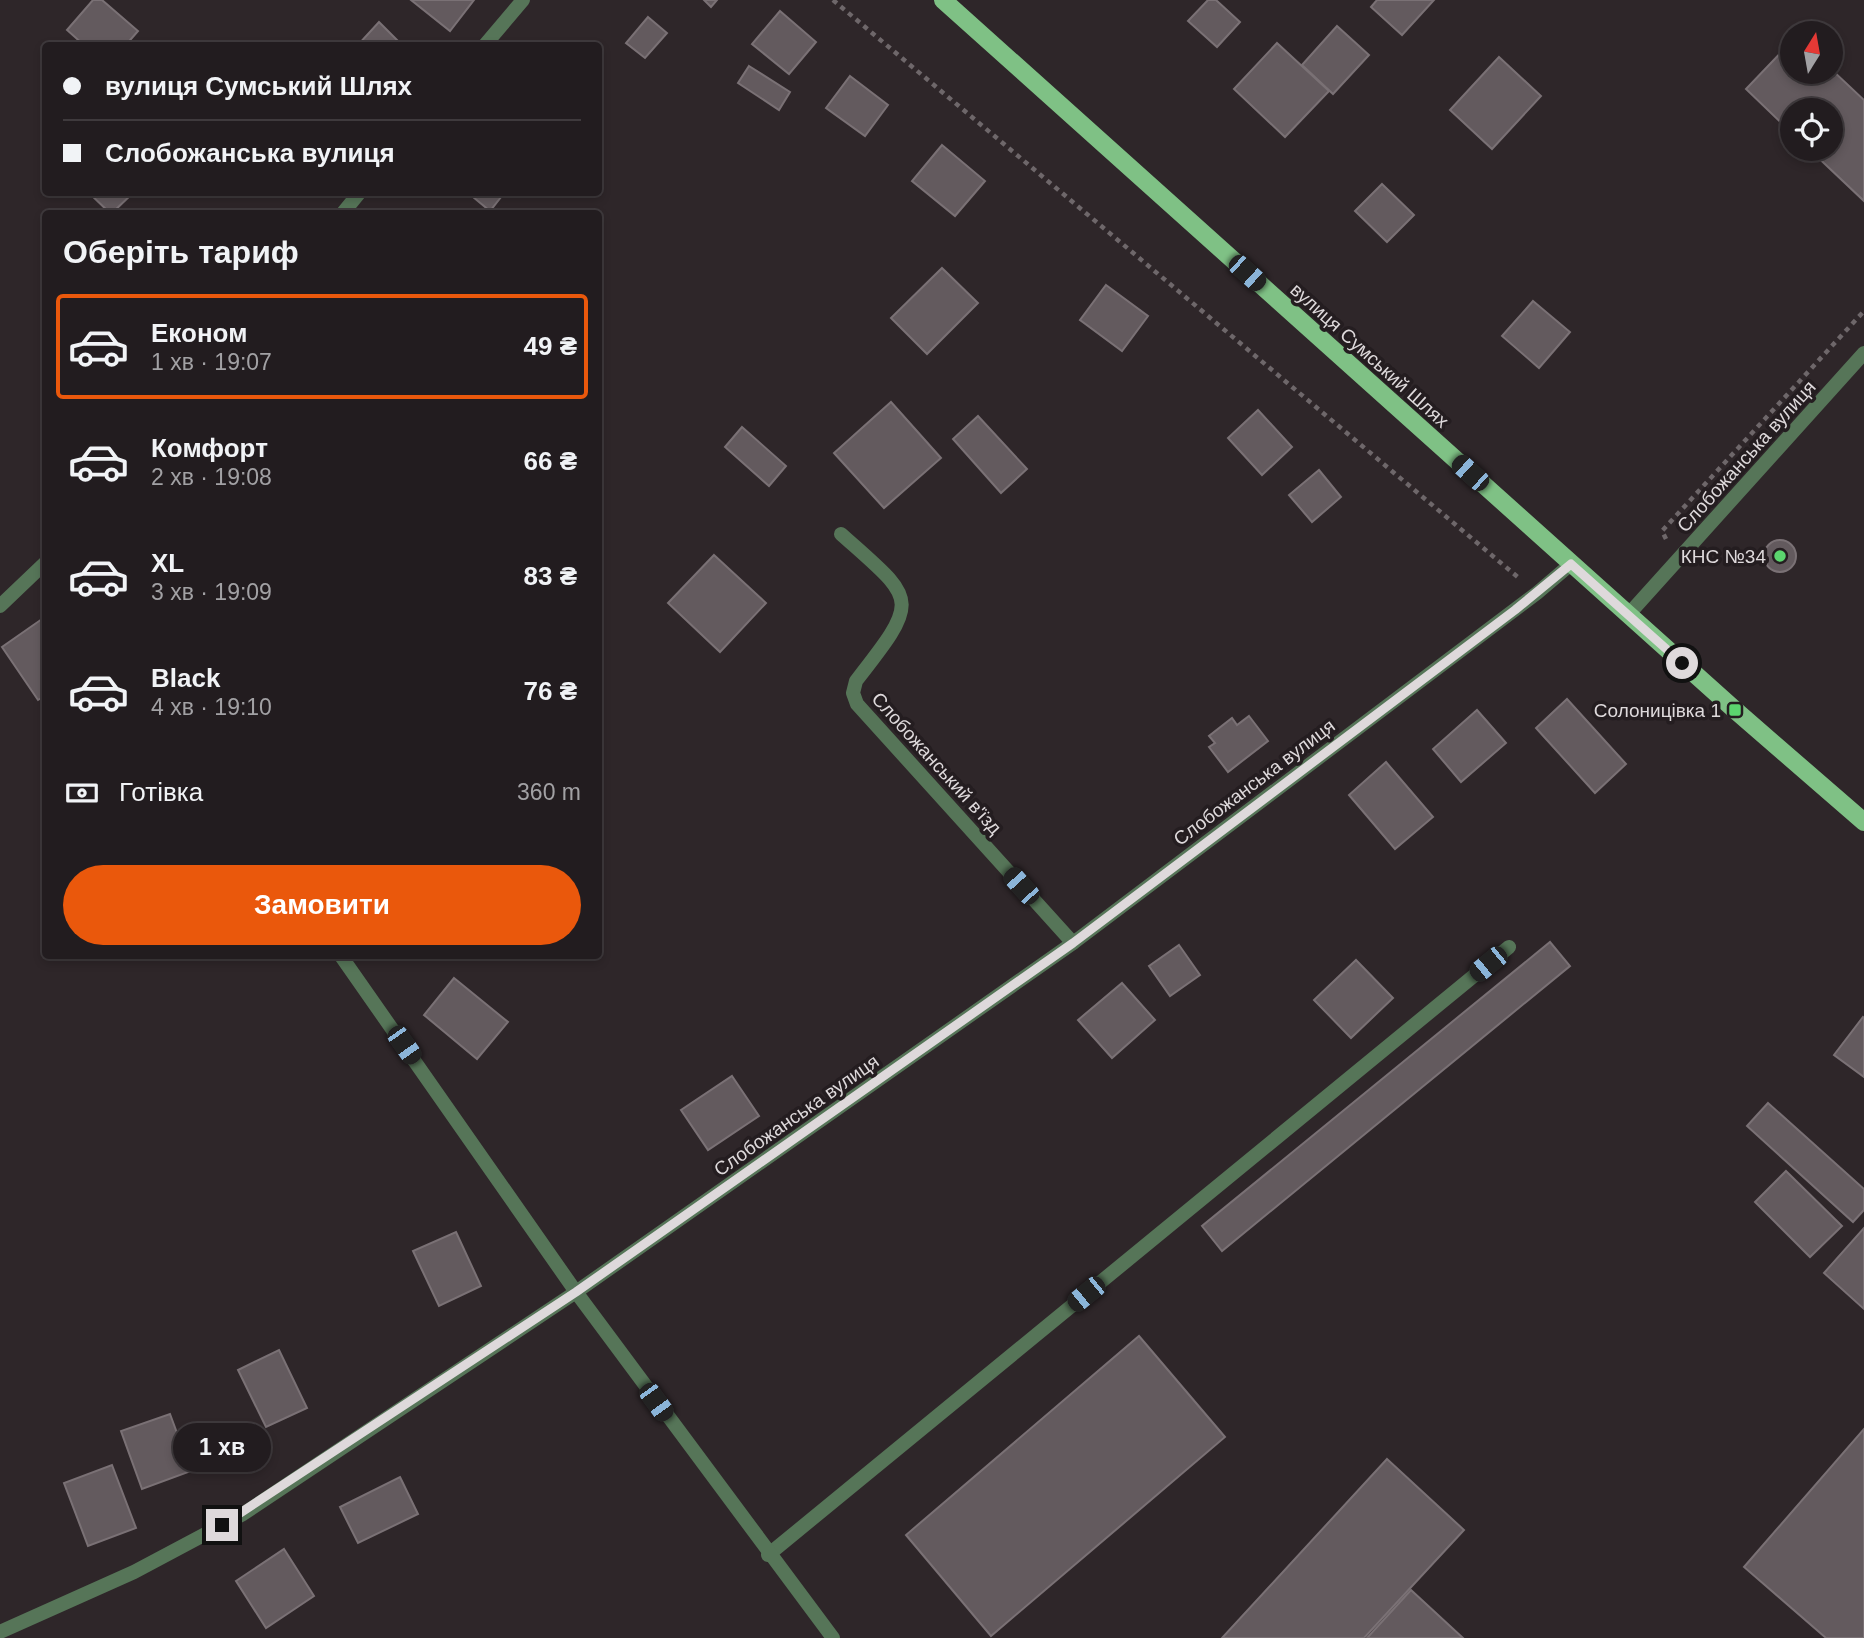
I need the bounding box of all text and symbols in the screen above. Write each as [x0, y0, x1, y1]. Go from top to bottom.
north arrow [1780, 21, 1843, 84]
map controls [1780, 21, 1843, 161]
text: вулиця Сумський Шлях [105, 71, 412, 101]
button: locate [1780, 98, 1843, 161]
text: Слобожанська вулиця [105, 138, 395, 168]
text: Оберіть тариф [63, 234, 299, 270]
car [1225, 251, 1270, 295]
street label: вулиця Сумський Шлях [1286, 279, 1453, 432]
icon: car [67, 315, 130, 378]
text: Економ [151, 318, 247, 348]
text: 49 ₴ [524, 331, 577, 361]
text: 1 хв · 19:07 [151, 349, 272, 375]
street label: Слобожанська вулиця [1673, 376, 1820, 536]
icon: car [67, 430, 130, 493]
text: Комфорт [151, 433, 268, 463]
text: 66 ₴ [524, 446, 577, 476]
car [1448, 451, 1493, 495]
text: 2 хв · 19:08 [151, 464, 272, 490]
icon: car [67, 545, 130, 608]
place label: КНС №34 [1681, 546, 1766, 567]
text: XL [151, 548, 184, 578]
marker: КНС №34 [1772, 548, 1788, 564]
text: 83 ₴ [524, 561, 577, 591]
text: 3 хв · 19:09 [151, 579, 272, 605]
route start [1666, 647, 1698, 679]
icon: car [67, 660, 130, 723]
text: Black [151, 663, 220, 693]
text: 76 ₴ [524, 676, 577, 706]
street label: Слобожанський в'їзд [868, 688, 1006, 838]
text: 4 хв · 19:10 [151, 694, 272, 720]
place label: Солоницівка 1 [1594, 700, 1721, 721]
marker: Солоницівка 1 [1727, 702, 1743, 718]
street label: Слобожанська вулиця [1170, 715, 1339, 850]
icon: cash [63, 774, 101, 812]
text: Готівка [119, 777, 203, 807]
text: 360 m [517, 779, 581, 805]
car [1000, 863, 1043, 909]
button: Замовити [63, 865, 581, 945]
car [1466, 943, 1511, 985]
car [384, 1022, 425, 1068]
street label: Слобожанська вулиця [710, 1051, 883, 1180]
car [1064, 1273, 1109, 1315]
car [636, 1379, 677, 1425]
callout: 1 хв [173, 1424, 271, 1472]
text: 1 хв [199, 1434, 245, 1460]
route end [206, 1509, 238, 1541]

